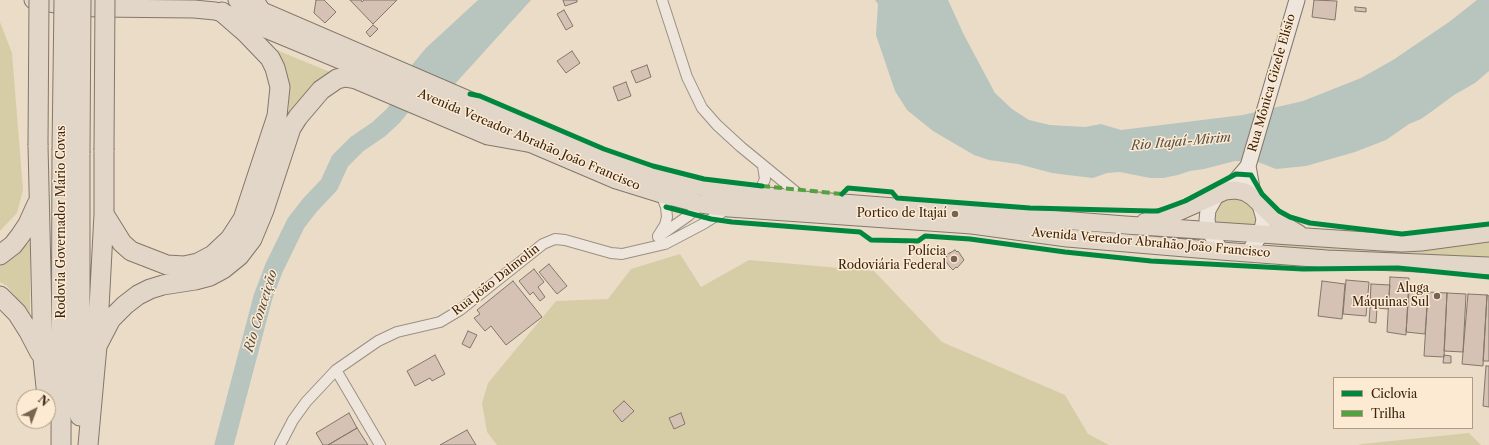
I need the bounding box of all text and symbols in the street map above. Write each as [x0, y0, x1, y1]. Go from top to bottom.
street label: Rua Mônica Gizele Elísio [1245, 12, 1299, 154]
street label: Avenida Vereador Abrahão João Francisco [416, 87, 642, 193]
street label: Rodovia Governador Mário Covas [55, 126, 69, 318]
water label: Rio Itajaí-Mirim [1130, 130, 1232, 154]
place label: Portico de Itajaí [857, 207, 947, 221]
marker: Portico de Itajaí [950, 209, 960, 219]
street label: Avenida Vereador Abrahão João Francisco [1031, 225, 1271, 261]
street label: Rua João Dalmolin [449, 241, 543, 319]
place label: Polícia Rodoviária Federal [838, 245, 946, 273]
marker: Polícia Rodoviária Federal [949, 254, 959, 264]
water label: Rio Conceição [241, 268, 281, 354]
place label: Aluga Máquinas Sul [1352, 282, 1429, 310]
marker: Aluga Máquinas Sul [1432, 291, 1442, 301]
legend [1333, 377, 1473, 429]
text: Ciclovia [1371, 386, 1417, 401]
north arrow [16, 389, 56, 429]
text: N [35, 392, 52, 409]
text: Trilha [1371, 406, 1405, 421]

